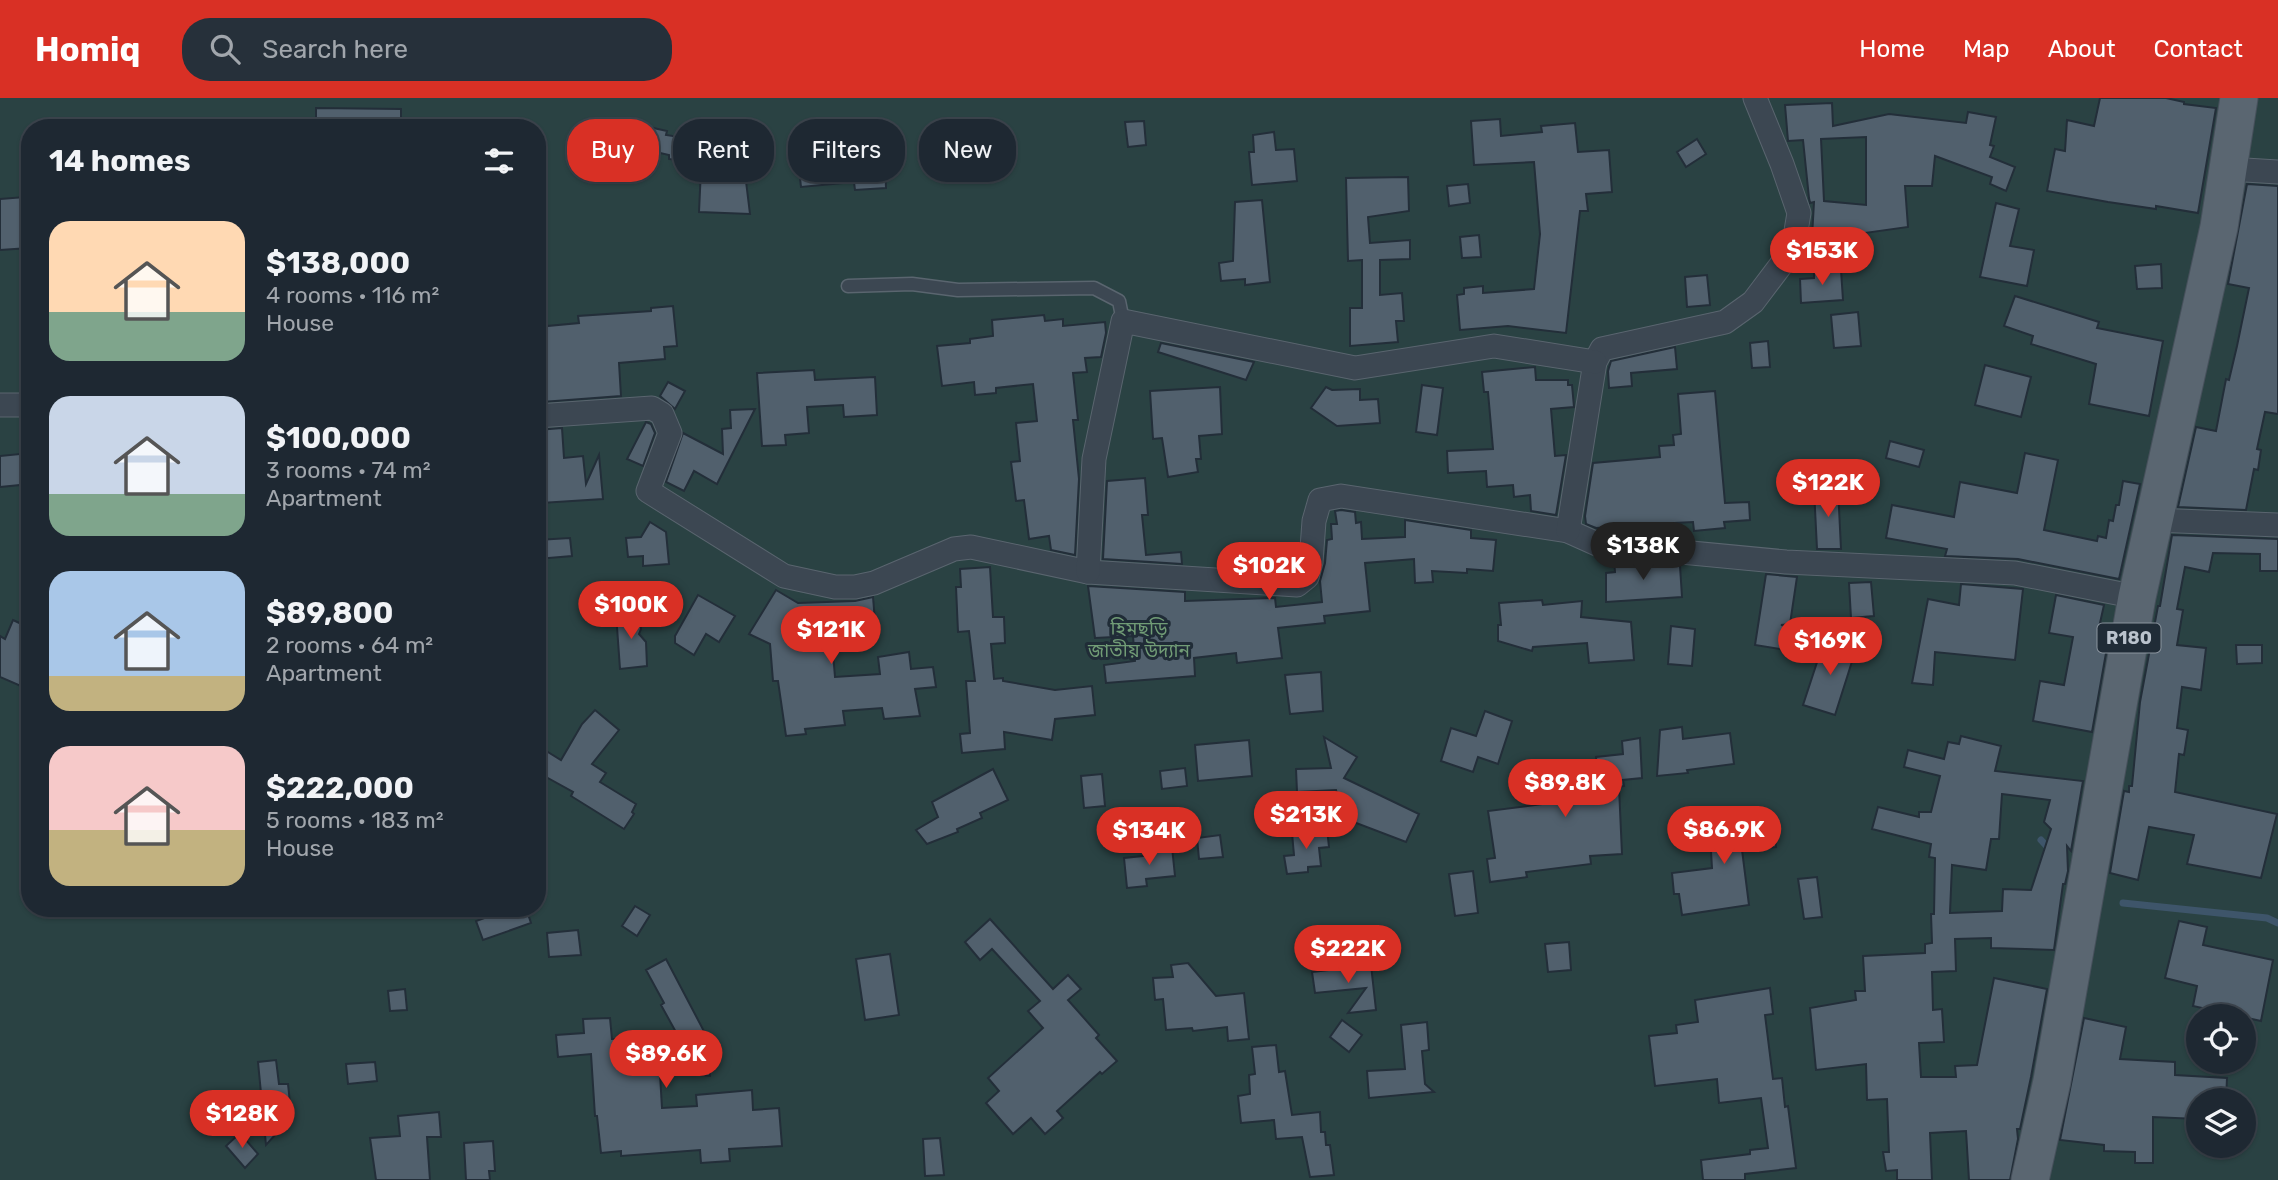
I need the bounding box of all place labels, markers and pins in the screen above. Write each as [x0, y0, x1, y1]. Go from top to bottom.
pin: $153K [1773, 228, 1871, 287]
pin: $122K [1779, 460, 1877, 519]
pin: $138K [1594, 522, 1692, 582]
pin: $102K [1220, 542, 1318, 602]
pin: $100K [582, 582, 680, 641]
pin: $121K [782, 606, 880, 666]
pin: $169K [1781, 618, 1879, 677]
pin: $89.8K [1508, 760, 1622, 819]
pin: $213K [1257, 792, 1355, 851]
pin: $86.9K [1667, 806, 1781, 866]
pin: $134K [1100, 808, 1198, 867]
pin: $222K [1299, 926, 1397, 985]
pin: $89.6K [609, 1030, 723, 1090]
pin: $128K [193, 1090, 291, 1150]

